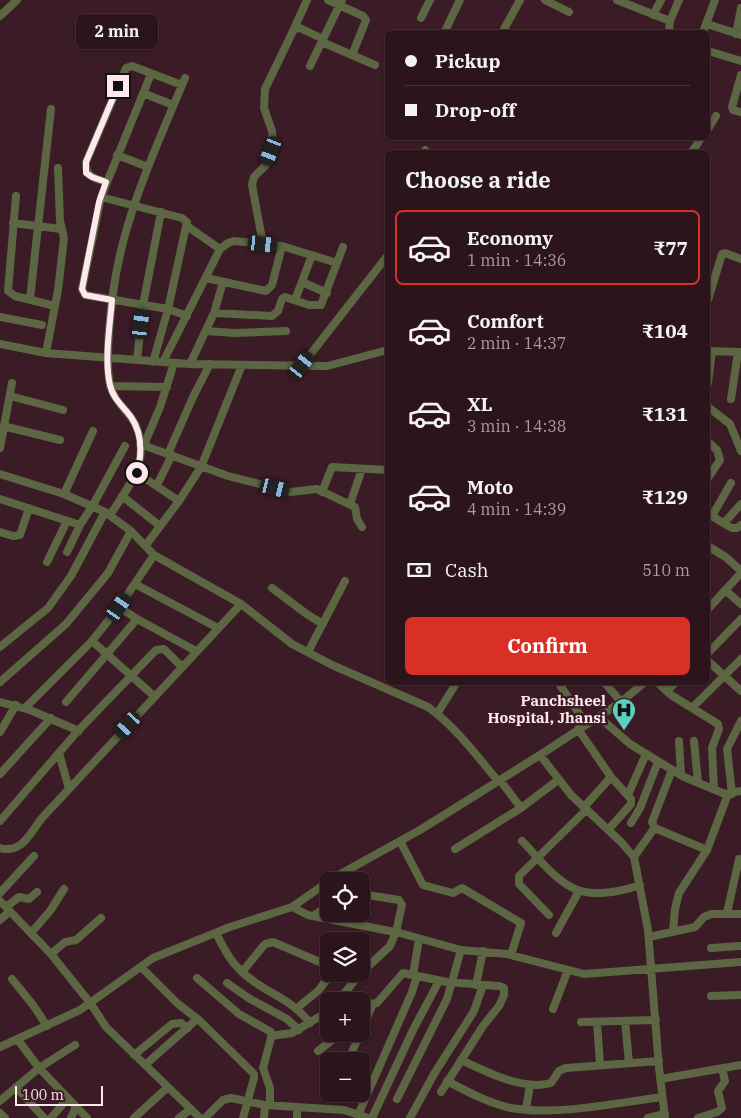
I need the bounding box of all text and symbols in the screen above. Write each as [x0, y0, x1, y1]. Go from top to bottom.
callout: 2 min [77, 13, 159, 48]
text: 2 min [95, 21, 139, 41]
text: Pickup [435, 49, 500, 73]
route end [107, 75, 129, 97]
text: Drop-off [435, 98, 516, 122]
car [258, 134, 283, 168]
text: Choose a ride [405, 165, 551, 194]
icon: car [407, 225, 452, 270]
text: Economy [467, 226, 553, 250]
car [247, 235, 278, 253]
text: ₹77 [653, 236, 688, 260]
text: 1 min · 14:36 [467, 250, 566, 270]
car [131, 308, 150, 340]
icon: car [407, 308, 452, 353]
text: Comfort [467, 309, 544, 333]
text: ₹104 [642, 319, 688, 343]
text: 2 min · 14:37 [467, 333, 566, 353]
car [286, 349, 317, 381]
icon: car [407, 391, 452, 436]
text: XL [467, 392, 493, 416]
text: ₹131 [642, 402, 688, 426]
text: 3 min · 14:38 [467, 416, 566, 436]
route start [126, 462, 148, 484]
icon: car [407, 474, 452, 519]
text: Moto [467, 475, 513, 499]
car [258, 477, 291, 499]
text: ₹129 [642, 485, 688, 509]
text: 4 min · 14:39 [467, 499, 566, 519]
icon: cash [405, 556, 433, 584]
text: Cash [445, 558, 489, 582]
text: 510 m [642, 560, 690, 580]
car [104, 590, 133, 624]
button: Confirm [405, 617, 690, 675]
place label: Panchsheel Hospital, Jhansi [487, 691, 606, 727]
hospital icon: Panchsheel Hospital, Jhansi [611, 697, 637, 731]
car [112, 709, 143, 741]
map controls [320, 872, 370, 1102]
button: locate [320, 872, 370, 922]
button: layers [320, 932, 370, 982]
button: + [320, 992, 370, 1042]
button: − [320, 1052, 370, 1102]
scale bar [15, 1083, 102, 1106]
text: 100 m [22, 1086, 64, 1104]

